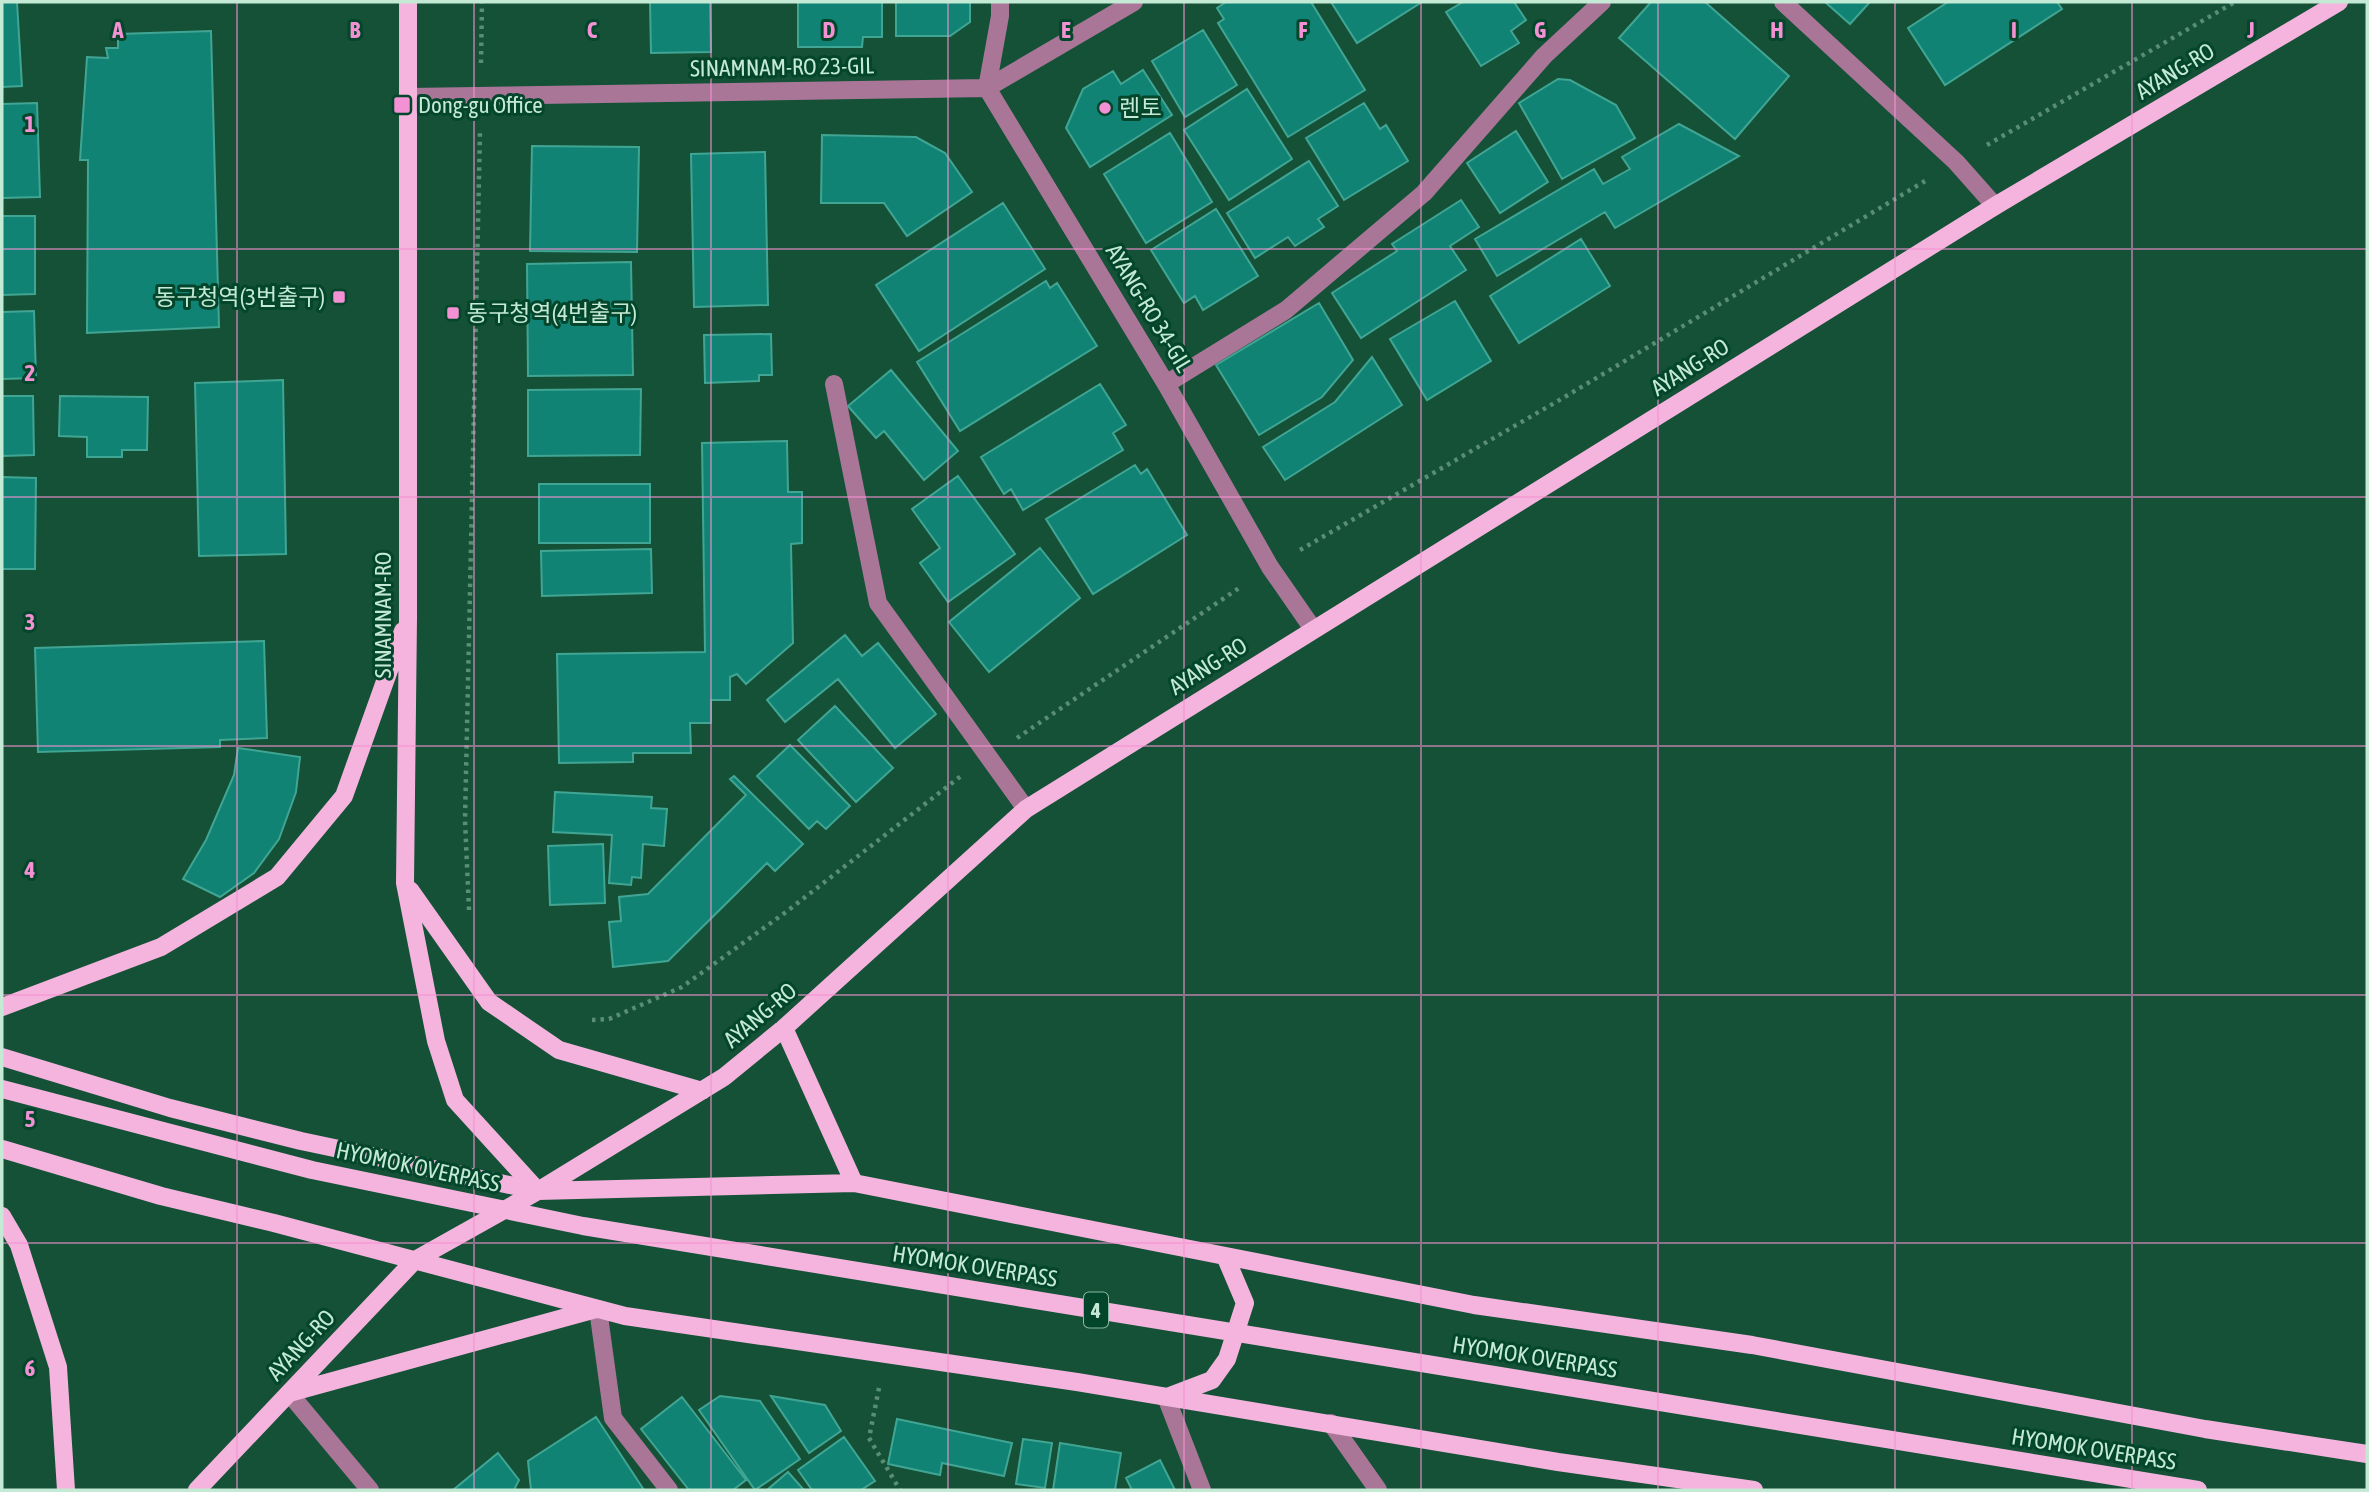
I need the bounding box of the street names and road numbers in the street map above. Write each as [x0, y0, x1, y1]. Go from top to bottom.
street label: AYANG-RO [2131, 38, 2219, 104]
street label: SINAMNAM-RO 23-GIL [690, 52, 874, 82]
street label: AYANG-RO 34-GIL [1101, 240, 1197, 377]
street label: AYANG-RO [1646, 333, 1734, 401]
street label: SINAMNAM-RO [370, 552, 396, 678]
street label: AYANG-RO [1164, 632, 1252, 700]
street label: AYANG-RO [718, 977, 802, 1053]
street label: HYOMOK OVERPASS [334, 1137, 502, 1197]
street label: HYOMOK OVERPASS [891, 1240, 1059, 1292]
road number: 4 [1084, 1292, 1108, 1328]
street label: AYANG-RO [262, 1304, 340, 1386]
street label: HYOMOK OVERPASS [1451, 1331, 1619, 1383]
street label: HYOMOK OVERPASS [2010, 1423, 2178, 1475]

